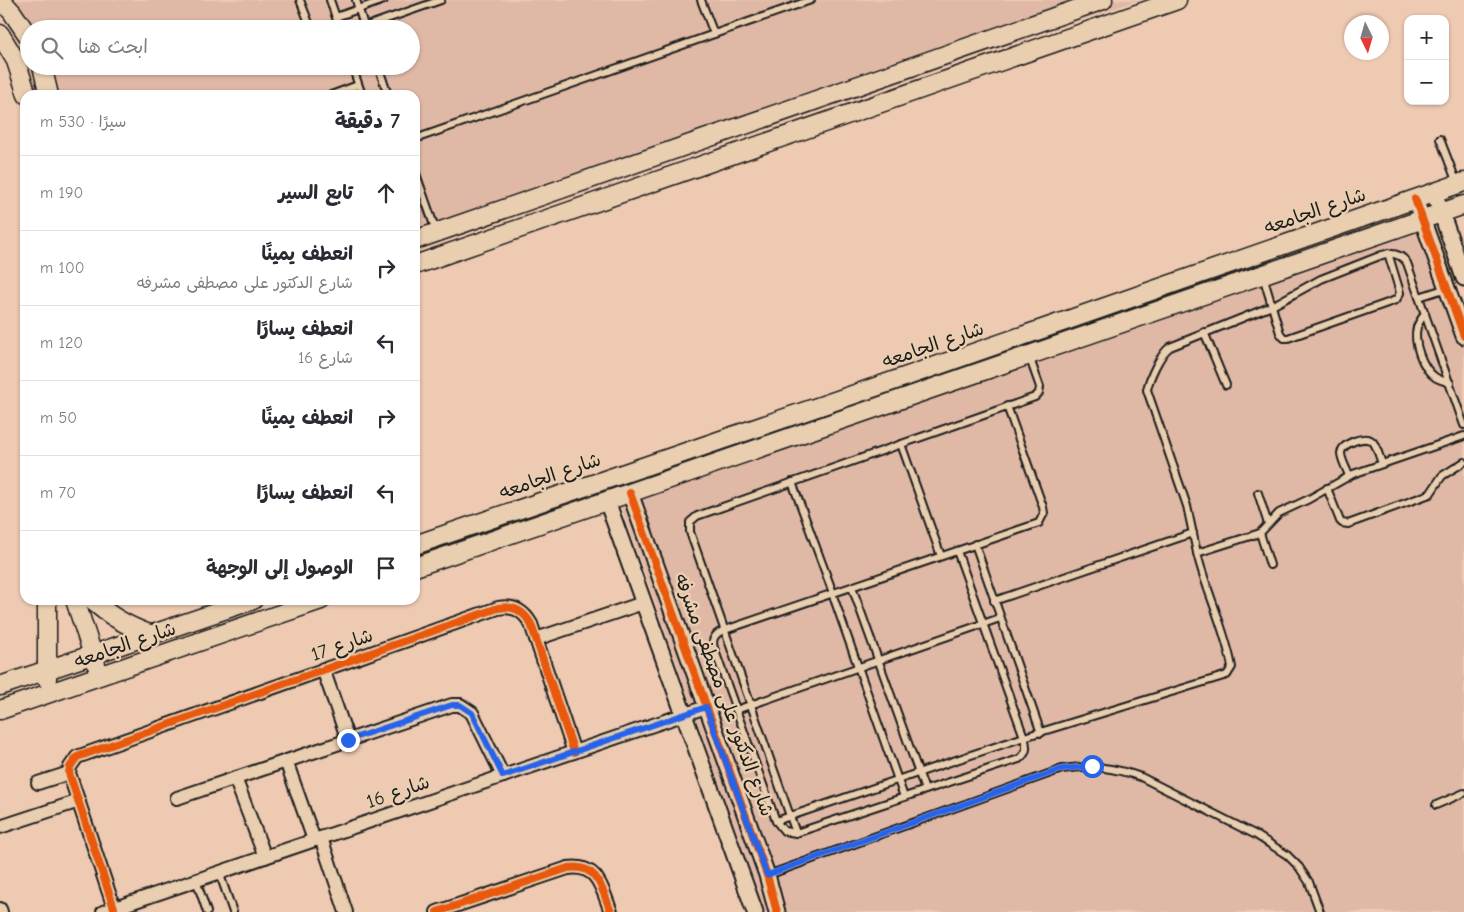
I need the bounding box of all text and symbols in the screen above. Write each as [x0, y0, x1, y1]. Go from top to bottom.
north arrow [1344, 15, 1389, 60]
map controls [1404, 15, 1449, 105]
button: + [1404, 15, 1449, 60]
search box [20, 20, 420, 75]
icon: search [38, 34, 66, 62]
text: ابحث هنا [78, 36, 148, 58]
button: − [1404, 60, 1449, 105]
text: 7 دقيقة [335, 109, 400, 133]
text: سيرًا · 530 m [40, 113, 126, 131]
icon: ahead [372, 179, 400, 207]
text: تابع السير [279, 182, 353, 204]
street label: شارع الجامعه [1261, 183, 1370, 241]
text: 190 m [40, 184, 83, 202]
text: انعطف يمينًا [261, 243, 353, 265]
icon: right [372, 254, 400, 282]
text: 100 m [40, 259, 84, 277]
text: شارع الدكتور على مصطفى مشرفه [137, 274, 353, 292]
street label: شارع الجامعه [879, 317, 988, 375]
text: انعطف يسارًا [256, 318, 353, 340]
icon: left [372, 329, 400, 357]
text: 120 m [40, 334, 83, 352]
text: شارع 16 [298, 349, 353, 367]
icon: right [372, 404, 400, 432]
text: انعطف يمينًا [261, 407, 353, 429]
text: 50 m [40, 409, 77, 427]
street label: شارع الجامعه [496, 448, 605, 506]
icon: left [372, 479, 400, 507]
text: انعطف يسارًا [256, 482, 353, 504]
text: 70 m [40, 484, 76, 502]
icon: arrive [372, 554, 400, 582]
text: الوصول إلى الوجهة [206, 557, 353, 579]
street label: شارع الدكتور على مصطفى مشرفه [668, 571, 778, 820]
street label: شارع الجامعه [71, 617, 180, 675]
street label: شارع 17 [308, 624, 376, 668]
route end [337, 729, 360, 752]
route start [1081, 755, 1104, 778]
street label: شارع 16 [364, 771, 433, 815]

